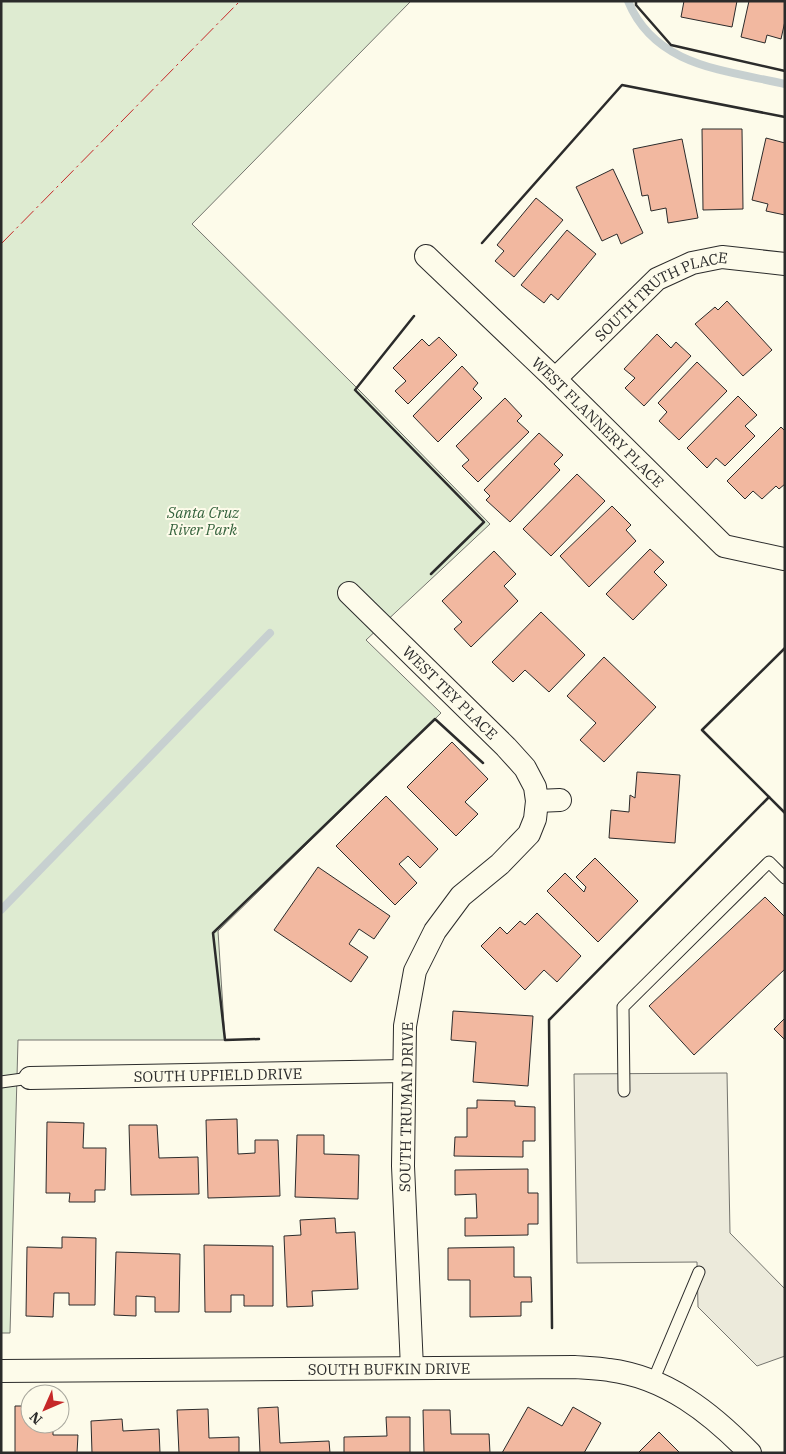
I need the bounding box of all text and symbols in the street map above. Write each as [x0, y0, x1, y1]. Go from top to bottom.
street label: SOUTH TRUTH PLACE [590, 247, 729, 345]
street label: WEST FLANNERY PLACE [528, 353, 668, 491]
park label: Santa Cruz River Park [166, 503, 239, 539]
street label: WEST TEY PLACE [399, 642, 502, 743]
street label: SOUTH TRUMAN DRIVE [395, 1022, 417, 1192]
street label: SOUTH UPFIELD DRIVE [133, 1063, 303, 1086]
street label: SOUTH BUFKIN DRIVE [308, 1358, 470, 1378]
north arrow [20, 1384, 70, 1434]
text: N [26, 1408, 46, 1428]

